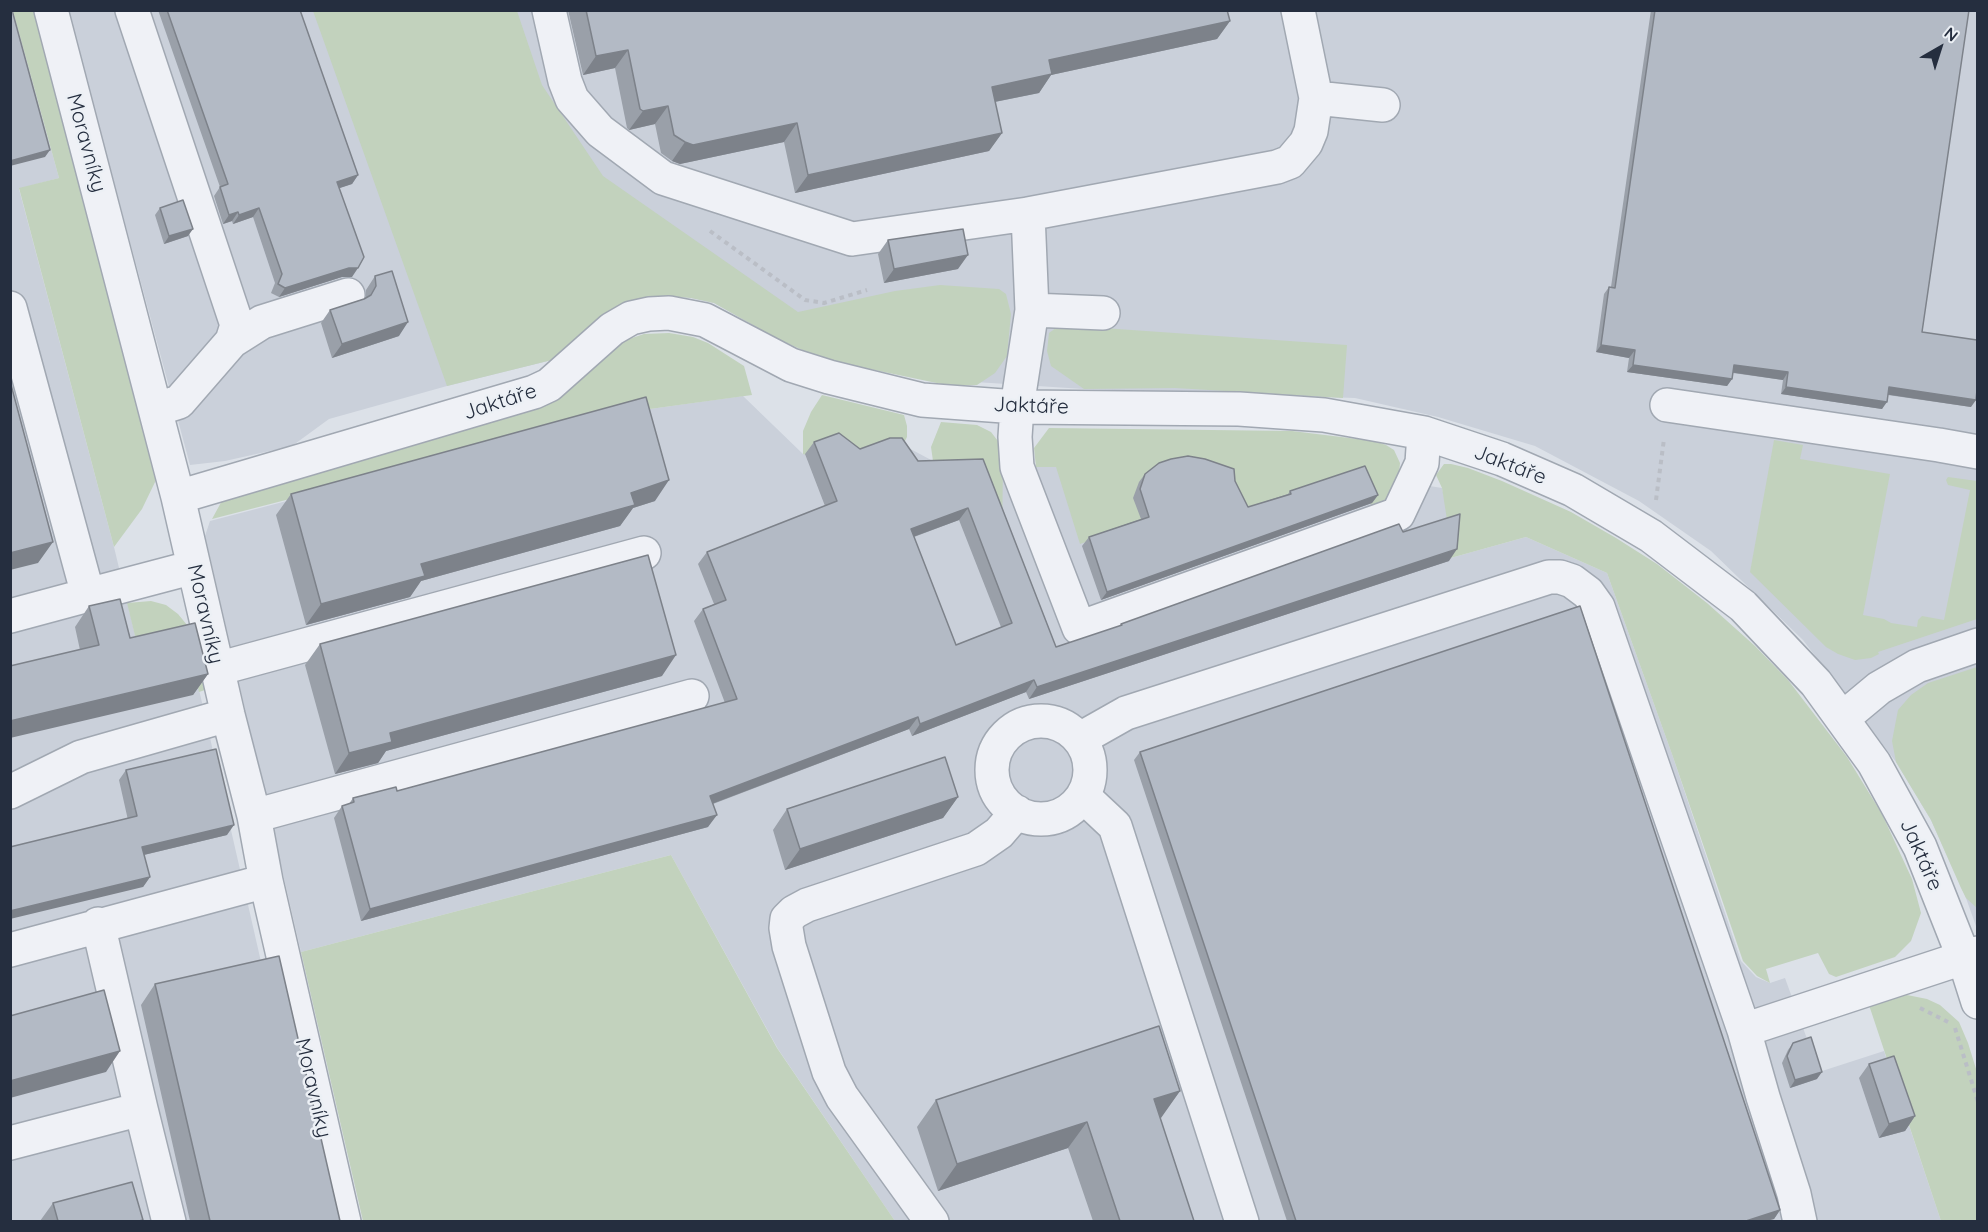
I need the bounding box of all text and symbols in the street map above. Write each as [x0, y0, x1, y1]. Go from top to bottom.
north arrow [1910, 18, 1970, 78]
text: N [1940, 23, 1962, 45]
street label: Moravníky [61, 91, 111, 195]
street label: Jaktáře [460, 378, 540, 426]
street label: Jaktáře [993, 392, 1069, 420]
street label: Jaktáře [1470, 440, 1550, 490]
street label: Moravníky [181, 562, 229, 666]
street label: Jaktáře [1894, 815, 1948, 895]
street label: Moravníky [289, 1036, 337, 1140]

